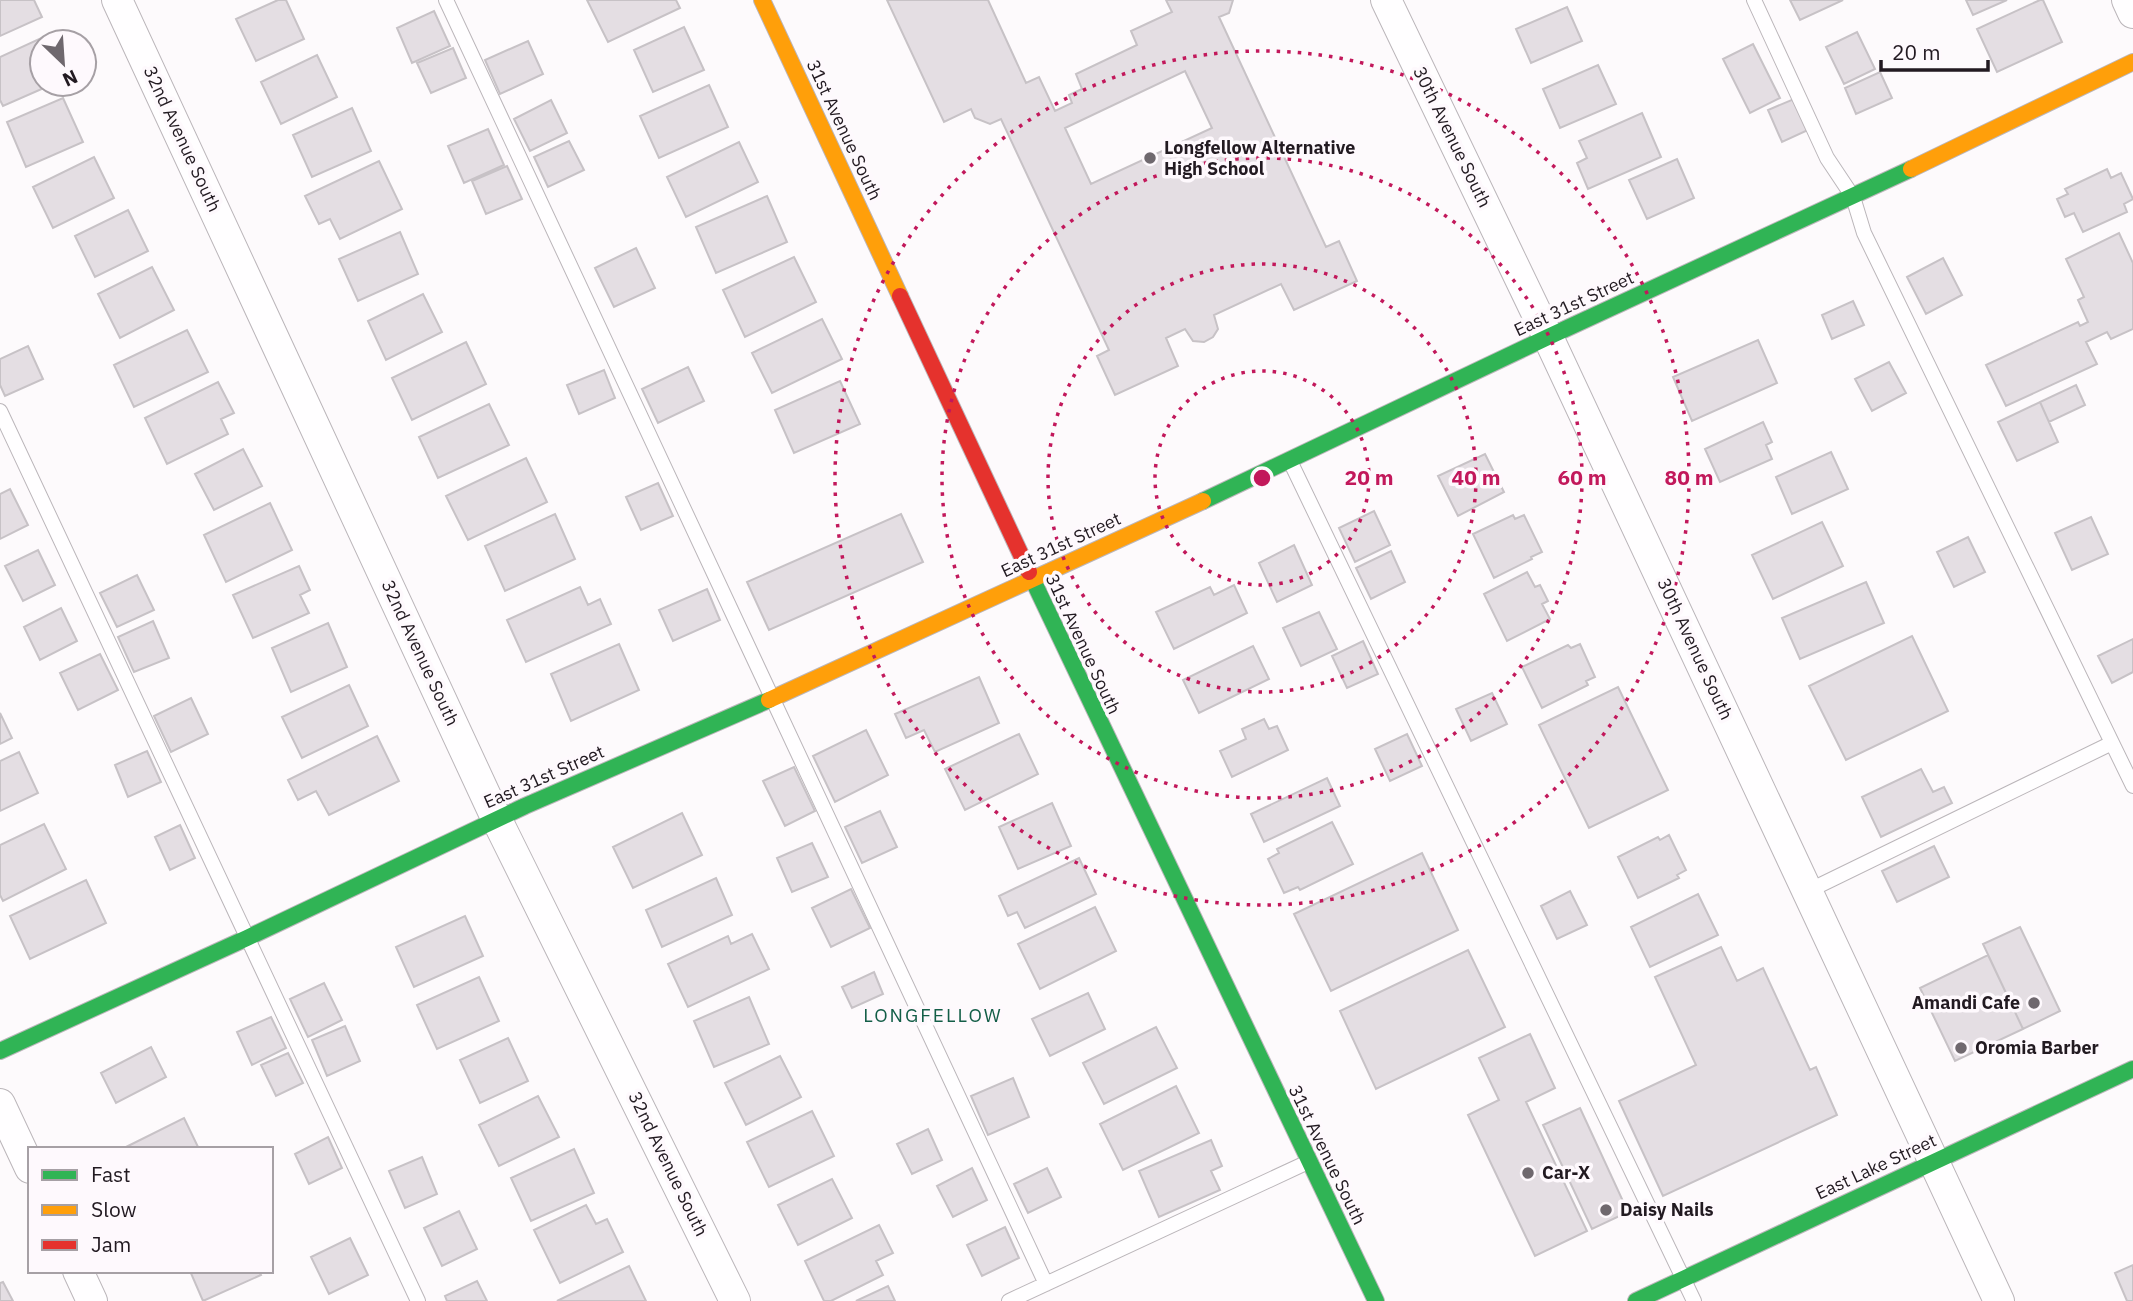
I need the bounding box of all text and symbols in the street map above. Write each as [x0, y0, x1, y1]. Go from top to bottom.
north arrow [28, 28, 98, 98]
scale bar [1881, 28, 1988, 72]
text: 20 m [1892, 38, 1941, 66]
street label: 31st Avenue South [802, 56, 887, 204]
street label: 32nd Avenue South [139, 62, 226, 215]
street label: 30th Avenue South [1408, 63, 1497, 211]
text: N [59, 65, 81, 92]
place label: Longfellow Alternative High School [1164, 136, 1355, 180]
marker: Longfellow Alternative High School [1142, 150, 1158, 166]
street label: East 31st Street [1510, 266, 1637, 341]
text: 20 m [1345, 463, 1393, 491]
text: 40 m [1452, 463, 1500, 491]
text: 60 m [1558, 463, 1606, 491]
text: 80 m [1665, 463, 1713, 491]
centre of rings [1250, 466, 1274, 490]
street label: East 31st Street [997, 507, 1124, 582]
street label: 31st Avenue South [1041, 570, 1126, 718]
street label: 30th Avenue South [1652, 574, 1738, 723]
street label: 32nd Avenue South [377, 576, 464, 729]
street label: East 31st Street [480, 740, 608, 813]
place label: Amandi Cafe [1912, 991, 2020, 1014]
marker: Amandi Cafe [2026, 995, 2042, 1011]
district label: LONGFELLOW [863, 1003, 1003, 1027]
place label: Oromia Barber [1975, 1036, 2099, 1059]
marker: Oromia Barber [1953, 1040, 1969, 1056]
street label: 31st Avenue South [1284, 1081, 1371, 1228]
street label: 32nd Avenue South [623, 1088, 713, 1240]
street label: East Lake Street [1812, 1129, 1940, 1205]
legend [28, 1147, 273, 1273]
text: Fast [91, 1160, 131, 1188]
place label: Car-X [1542, 1161, 1590, 1184]
marker: Car-X [1520, 1165, 1536, 1181]
text: Slow [91, 1195, 137, 1223]
place label: Daisy Nails [1620, 1198, 1714, 1221]
marker: Daisy Nails [1598, 1202, 1614, 1218]
text: Jam [91, 1230, 131, 1258]

